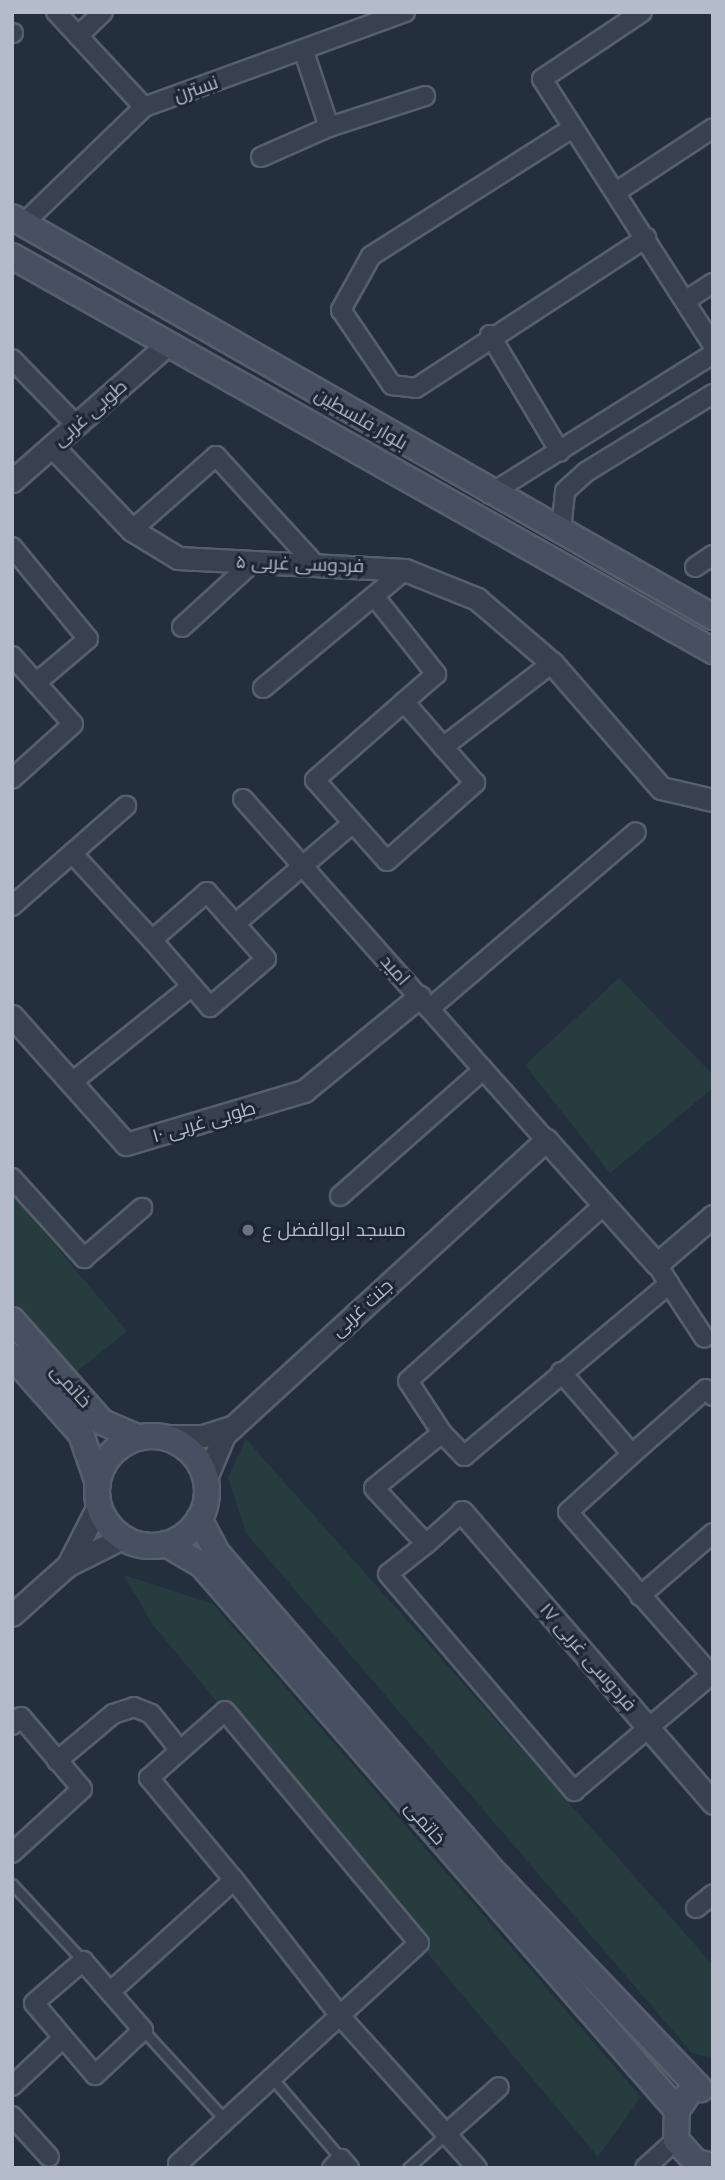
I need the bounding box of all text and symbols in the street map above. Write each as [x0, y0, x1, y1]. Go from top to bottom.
street label: نسترن [171, 71, 221, 107]
street label: طوبی غربی [48, 375, 132, 451]
street label: بلوار فلسطین [310, 383, 412, 455]
street label: فردوسی غربی ۵ [235, 550, 365, 578]
street label: امید [376, 950, 414, 990]
street label: طوبی غربی ۱۰ [150, 1096, 258, 1148]
place label: مسجد ابوالفضل ع [262, 1219, 406, 1241]
marker: مسجد ابوالفضل ع [240, 1222, 256, 1238]
street label: جنت غربی [326, 1274, 398, 1342]
street label: خاتمی [46, 1359, 96, 1413]
street label: فردوسی غربی ۱۷ [535, 1598, 641, 1716]
street label: خاتمی [400, 1796, 450, 1850]

